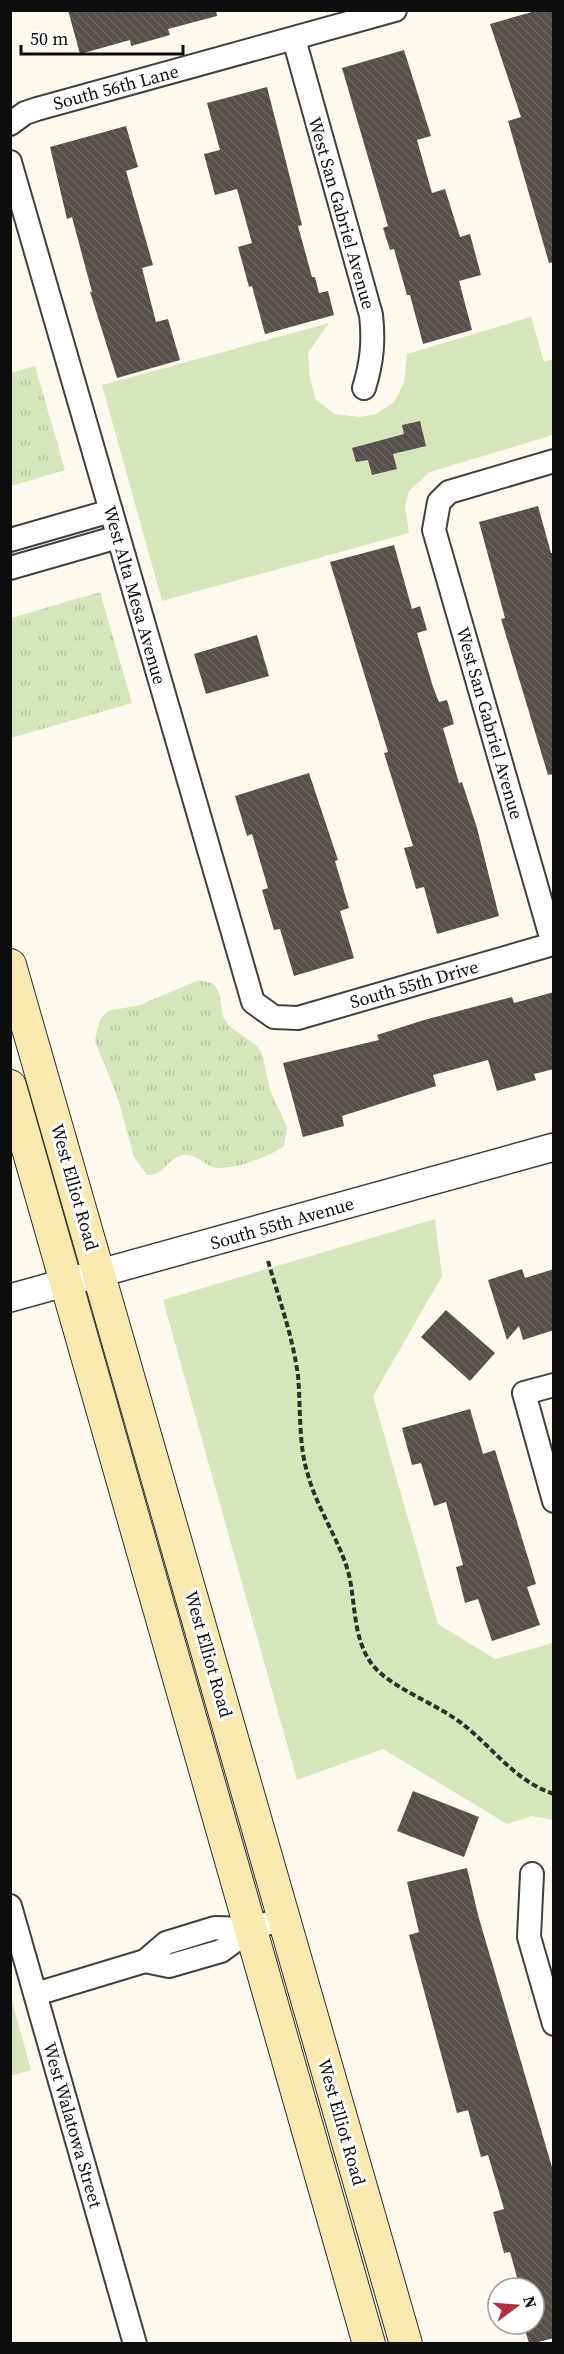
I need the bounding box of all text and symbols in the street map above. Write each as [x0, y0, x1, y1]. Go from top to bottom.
scale bar [21, 18, 183, 56]
text: 50 m [30, 26, 68, 51]
street label: South 56th Lane [50, 58, 182, 116]
street label: West San Gabriel Avenue [303, 114, 381, 312]
street label: West Alta Mesa Avenue [97, 503, 173, 687]
street label: West San Gabriel Avenue [451, 624, 529, 822]
street label: South 55th Drive [347, 954, 481, 1014]
street label: West Elliot Road [45, 1121, 105, 1253]
street label: South 55th Avenue [207, 1191, 357, 1255]
street label: West Elliot Road [179, 1588, 239, 1720]
street label: West Walatowa Street [37, 2039, 109, 2211]
street label: West Elliot Road [312, 2056, 372, 2188]
north arrow [486, 2276, 546, 2336]
text: N [518, 2293, 543, 2311]

